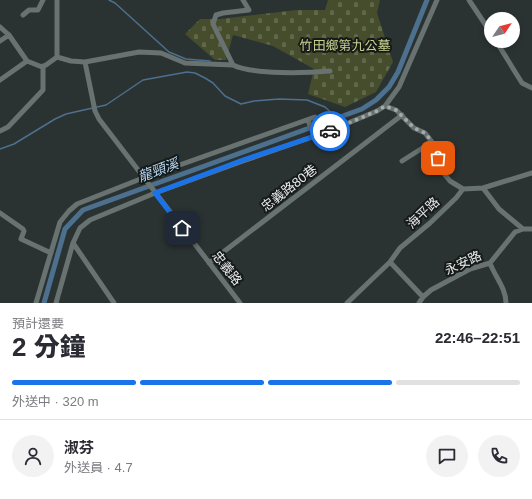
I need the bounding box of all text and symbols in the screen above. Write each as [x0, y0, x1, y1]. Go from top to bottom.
north arrow [484, 12, 520, 48]
map controls [484, 12, 520, 48]
park label: 竹田鄉第九公墓 [299, 38, 391, 53]
courier [310, 111, 350, 151]
icon: car [319, 120, 341, 142]
pin [421, 141, 455, 175]
icon: bag [427, 147, 449, 169]
water label: 龍頸溪 [136, 155, 182, 185]
street label: 忠義路80巷 [258, 162, 320, 214]
street label: 海平路 [404, 194, 442, 232]
pin [165, 211, 199, 245]
icon: home [171, 217, 193, 239]
street label: 忠義路 [209, 248, 245, 288]
street label: 永安路 [442, 248, 484, 278]
text: 預計還要 [12, 316, 64, 331]
text: 22:46–22:51 [435, 329, 520, 346]
text: 2 分鐘 [12, 332, 86, 362]
text: 外送中 · 320 m [12, 394, 99, 409]
button: person [12, 435, 54, 477]
button: chat [426, 435, 468, 477]
button: phone [478, 435, 520, 477]
text: 淑芬 [64, 439, 94, 456]
text: 外送員 · 4.7 [64, 460, 133, 475]

